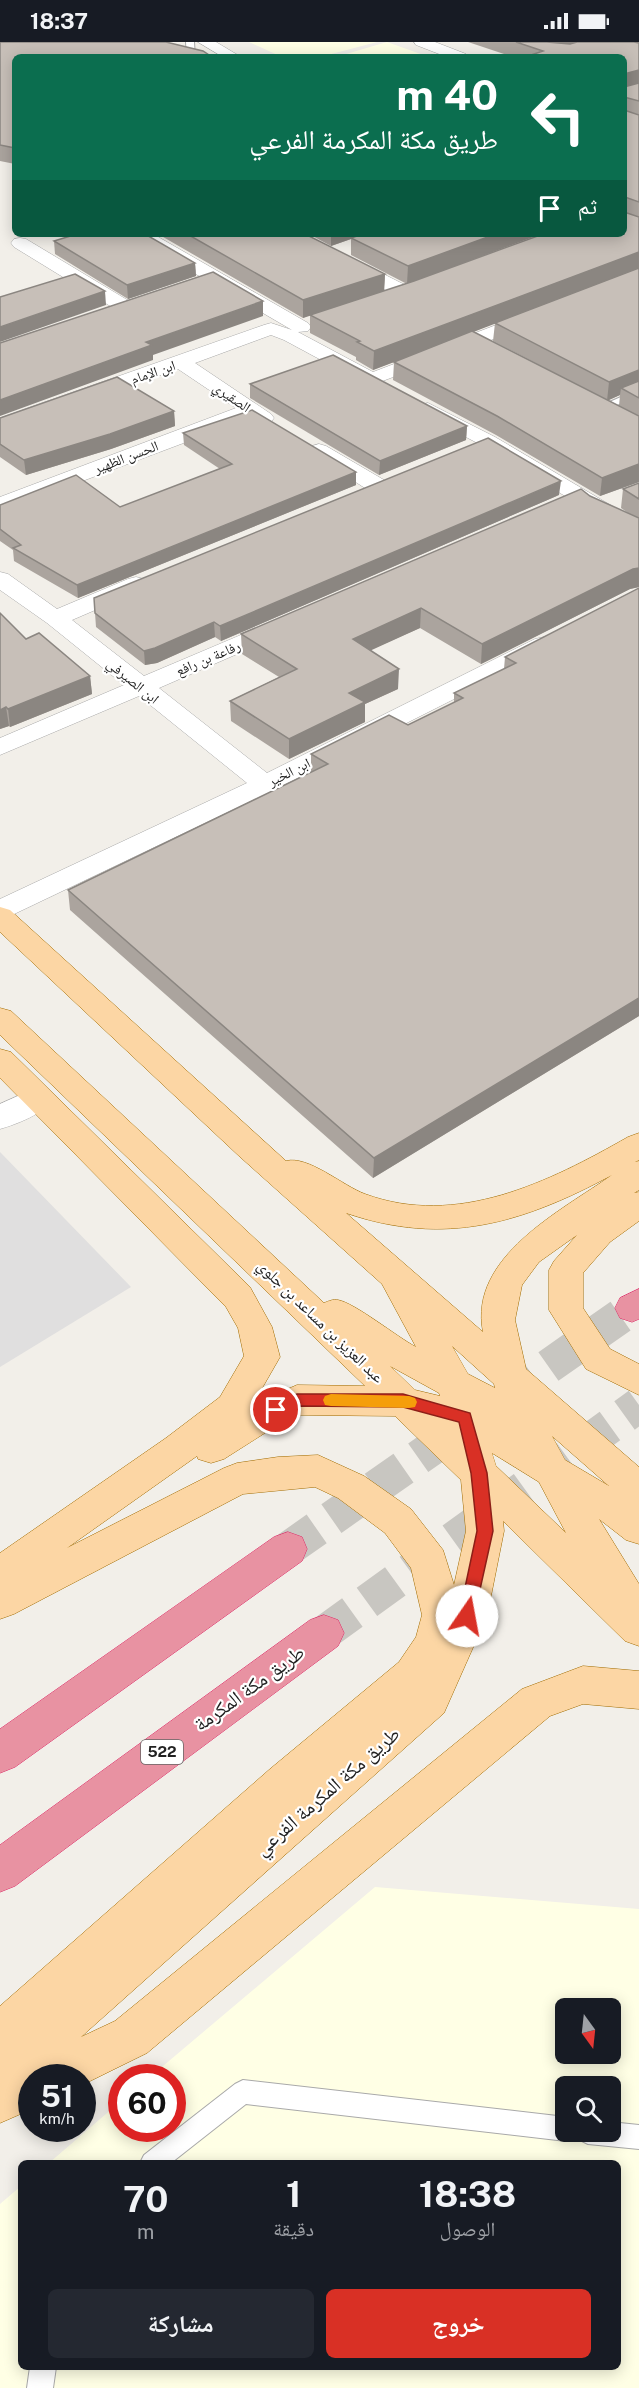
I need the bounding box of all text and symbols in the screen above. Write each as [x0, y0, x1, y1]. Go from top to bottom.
text: 18:37 [30, 8, 88, 34]
text: 40 m [396, 70, 498, 119]
icon: left [519, 78, 597, 156]
text: طريق مكة المكرمة الفرعي [249, 123, 498, 155]
icon: arrive [533, 192, 566, 225]
text: ثم [578, 193, 597, 219]
street label: ابن الإمام [129, 357, 178, 389]
street label: الصقيري [208, 379, 254, 418]
street label: الحسن الظهير [91, 437, 161, 478]
street label: رفاعة بن رافع [173, 637, 243, 681]
street label: ابن الصيرفي [102, 655, 162, 710]
street label: ابن الخير [264, 755, 313, 791]
street label: عبد العزيز بن مساعد بن جلوي [251, 1256, 388, 1389]
pin [250, 1384, 301, 1435]
icon: arrive [259, 1393, 292, 1426]
position arrow [435, 1584, 499, 1648]
street label: طريق مكة المكرمة [189, 1640, 309, 1736]
street label: طريق مكة المكرمة الفرعي [250, 1722, 407, 1864]
road number: 522 [141, 1740, 183, 1764]
north arrow [555, 1998, 621, 2064]
map controls [555, 1998, 621, 2142]
speed limit sign: 60 [108, 2064, 186, 2142]
button: search [555, 2076, 621, 2142]
text: 51 [40, 2078, 74, 2114]
text: km/h [39, 2110, 75, 2127]
text: 1 [286, 2173, 301, 2215]
text: 18:38 [419, 2173, 516, 2215]
text: 70 [123, 2178, 168, 2220]
text: دقيقة [273, 2217, 314, 2241]
text: الوصول [440, 2217, 495, 2241]
text: m [137, 2220, 154, 2244]
button: مشاركة [48, 2289, 314, 2358]
button: خروج [326, 2289, 591, 2358]

